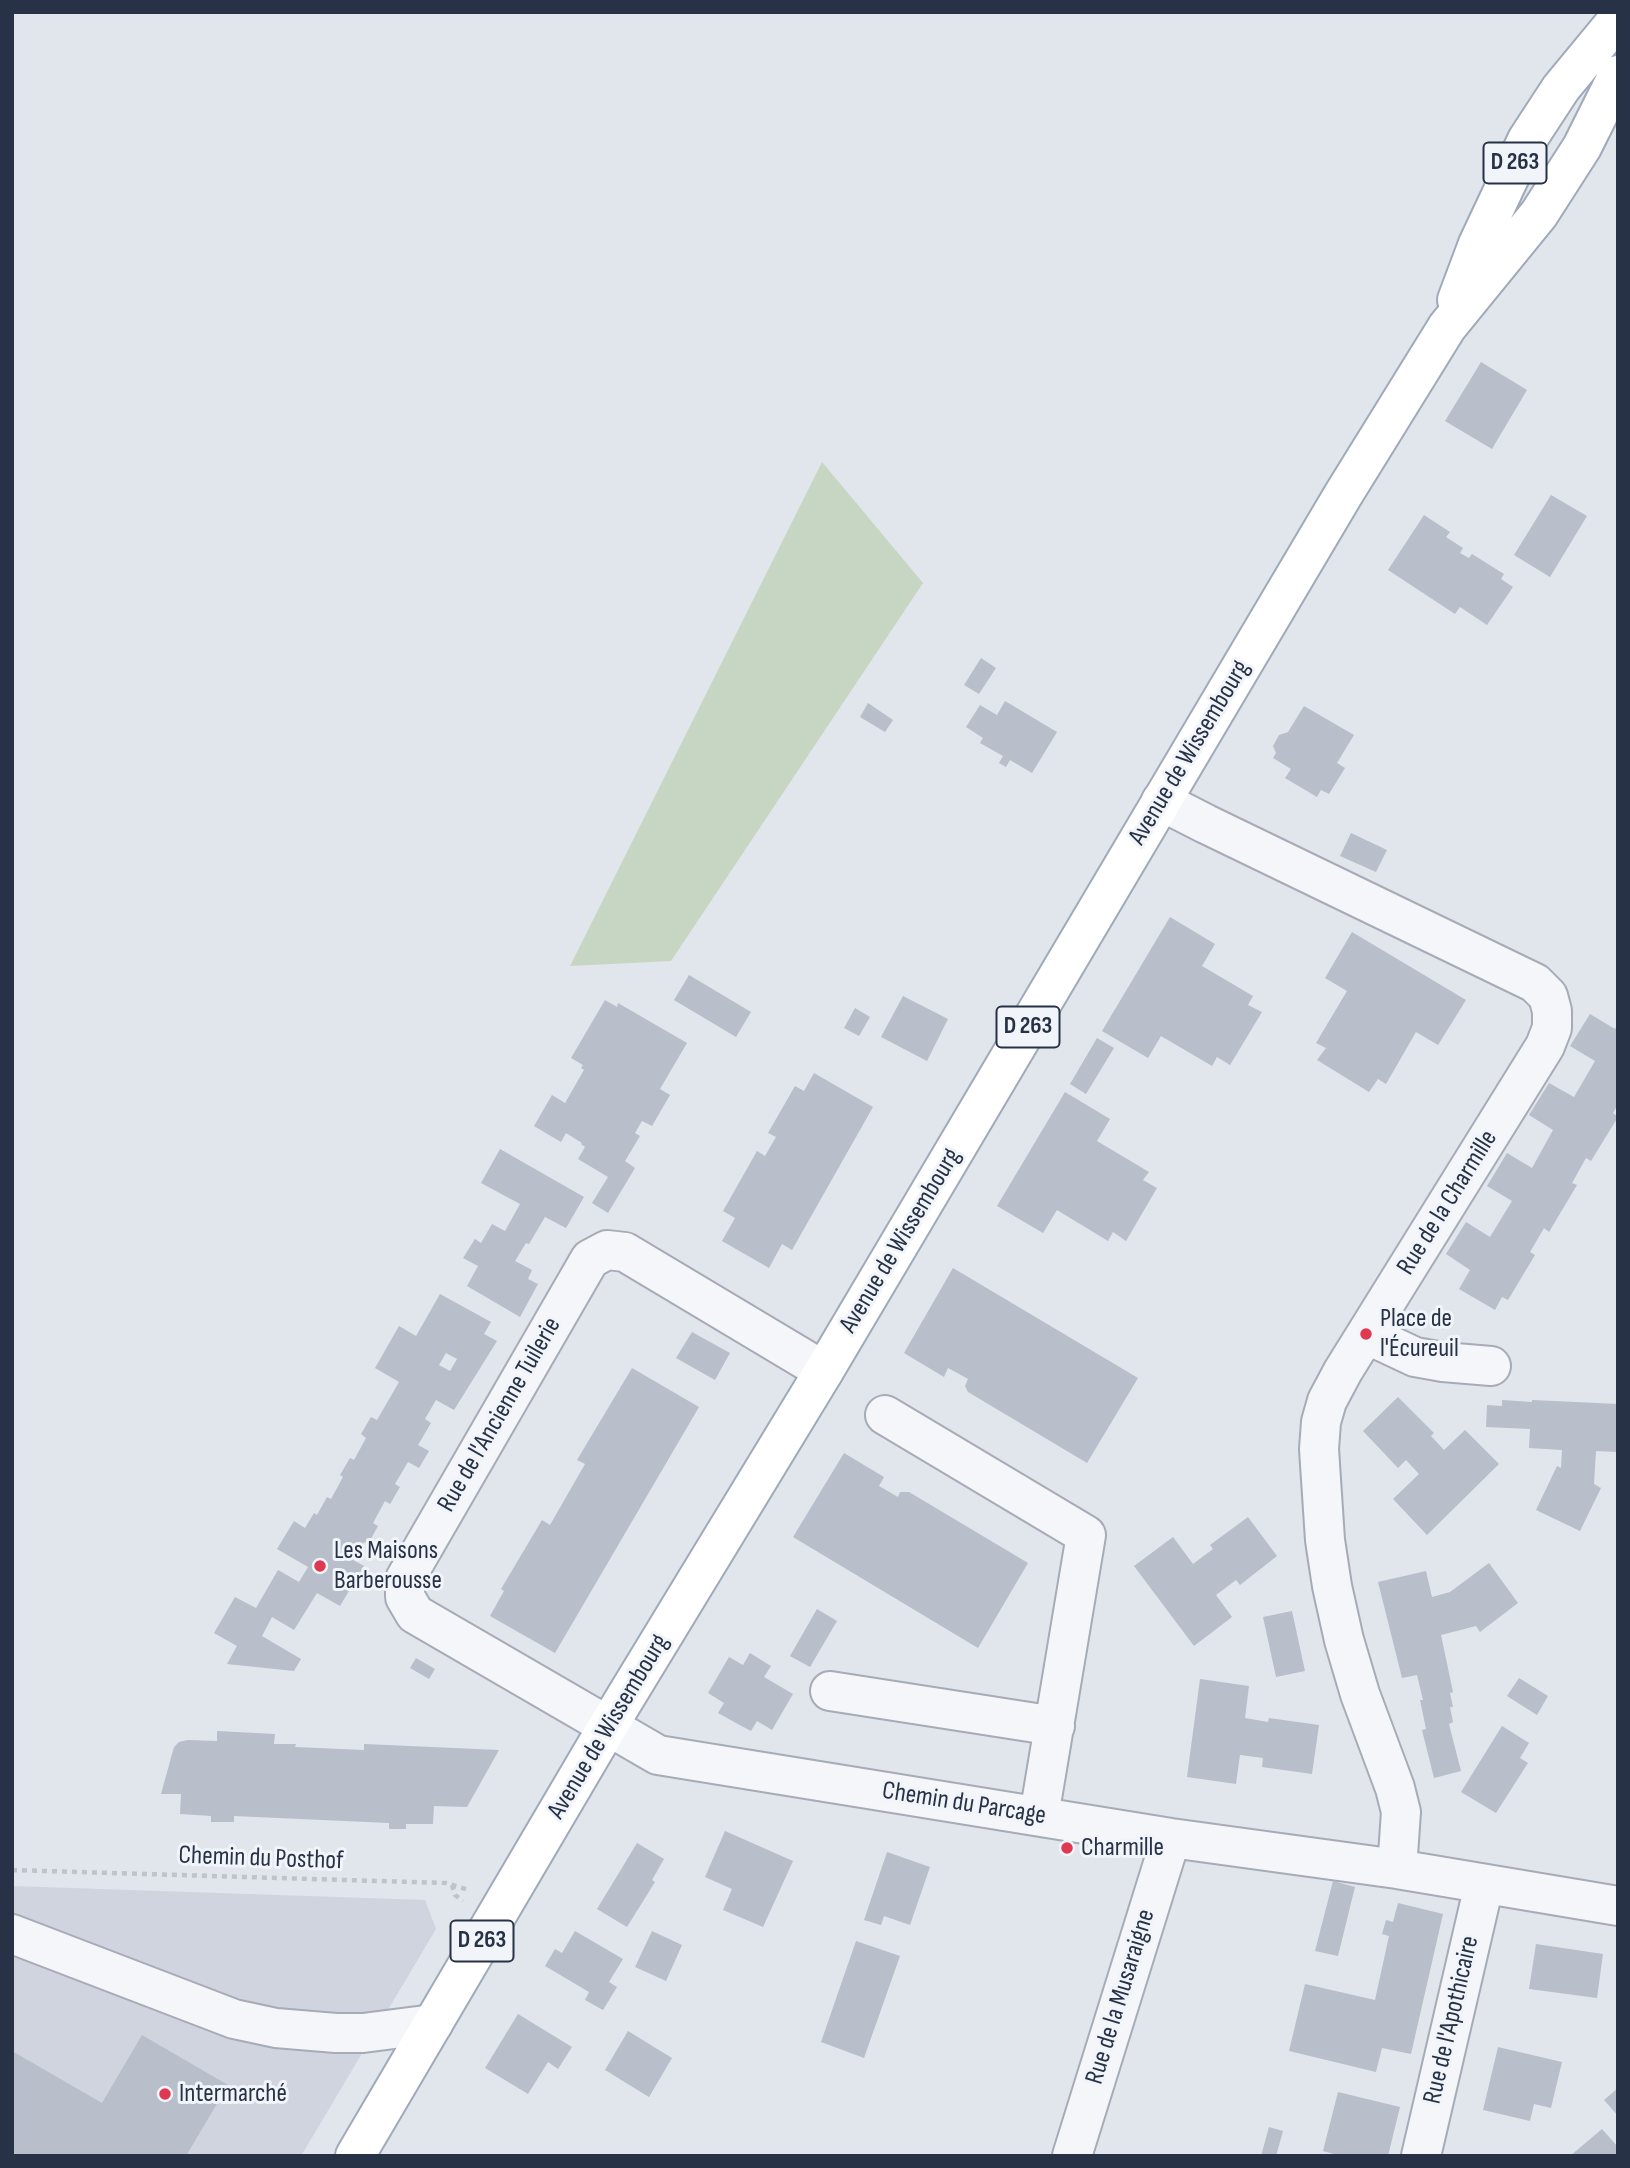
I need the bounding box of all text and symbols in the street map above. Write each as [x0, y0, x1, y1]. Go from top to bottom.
road number: D 263 [1484, 142, 1546, 183]
street label: Avenue de Wissembourg [1123, 655, 1257, 851]
road number: D 263 [996, 1007, 1060, 1048]
street label: Rue de la Charmille [1391, 1125, 1505, 1281]
street label: Avenue de Wissembourg [834, 1143, 968, 1339]
place label: Place de l'Écureuil [1380, 1303, 1459, 1364]
street label: Rue de l'Ancienne Tuilerie [432, 1312, 568, 1518]
marker: Place de l'Écureuil [1358, 1326, 1374, 1342]
place label: Les Maisons Barberousse [334, 1535, 442, 1596]
marker: Les Maisons Barberousse [312, 1558, 328, 1574]
street label: Avenue de Wissembourg [542, 1629, 676, 1825]
street label: Chemin du Parcage [880, 1776, 1048, 1832]
place label: Charmille [1081, 1832, 1164, 1864]
marker: Charmille [1059, 1840, 1075, 1856]
street label: Chemin du Posthof [178, 1841, 344, 1877]
street label: Rue de la Musaraigne [1080, 1906, 1162, 2088]
road number: D 263 [450, 1920, 514, 1962]
street label: Rue de l'Apothicaire [1418, 1933, 1486, 2107]
place label: Intermarché [179, 2078, 287, 2110]
marker: Intermarché [157, 2086, 173, 2102]

